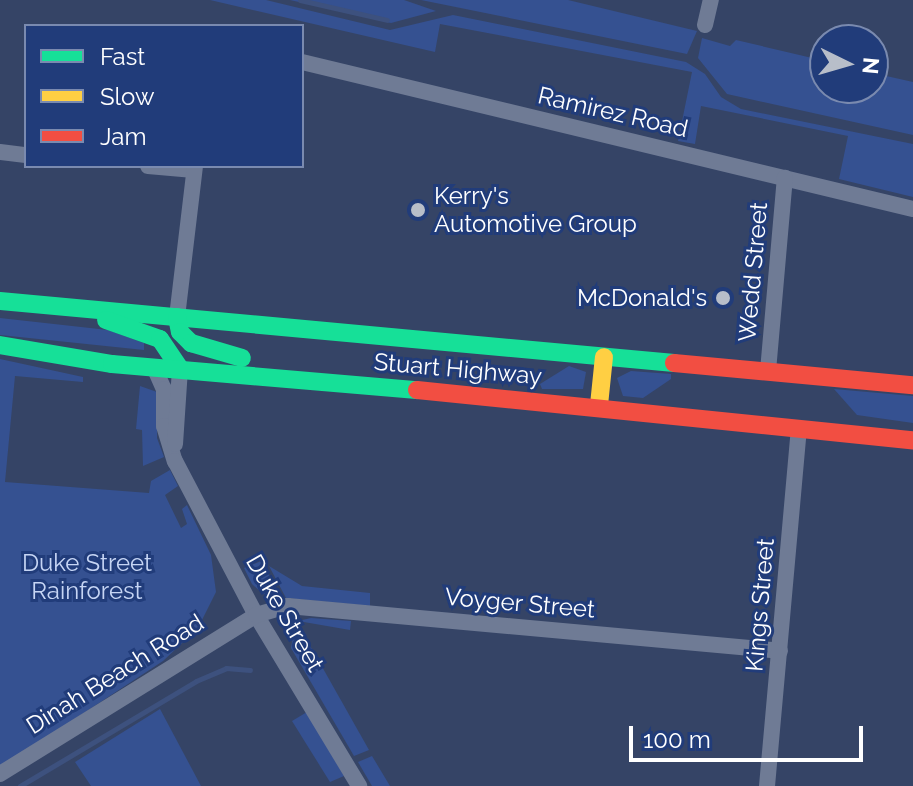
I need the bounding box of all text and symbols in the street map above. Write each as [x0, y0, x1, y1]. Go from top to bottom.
legend [24, 24, 304, 168]
north arrow [809, 24, 889, 104]
text: Fast [100, 42, 145, 71]
text: N [857, 56, 885, 75]
street label: Ramirez Road [535, 81, 691, 143]
text: Slow [100, 82, 154, 111]
text: Jam [100, 122, 146, 151]
place label: Kerry's Automotive Group [434, 182, 637, 238]
marker: Kerry's Automotive Group [409, 201, 427, 219]
street label: Wedd Street [733, 201, 773, 343]
place label: McDonald's [577, 284, 707, 312]
marker: McDonald's [714, 289, 732, 307]
street label: Stuart Highway [373, 347, 543, 391]
street label: Kings Street [740, 537, 780, 673]
park label: Duke Street Rainforest [22, 549, 152, 605]
street label: Duke Street [240, 549, 330, 677]
street label: Voyger Street [443, 582, 597, 624]
street label: Dinah Beach Road [21, 608, 209, 740]
scale bar [633, 710, 867, 760]
text: 100 m [643, 725, 711, 754]

